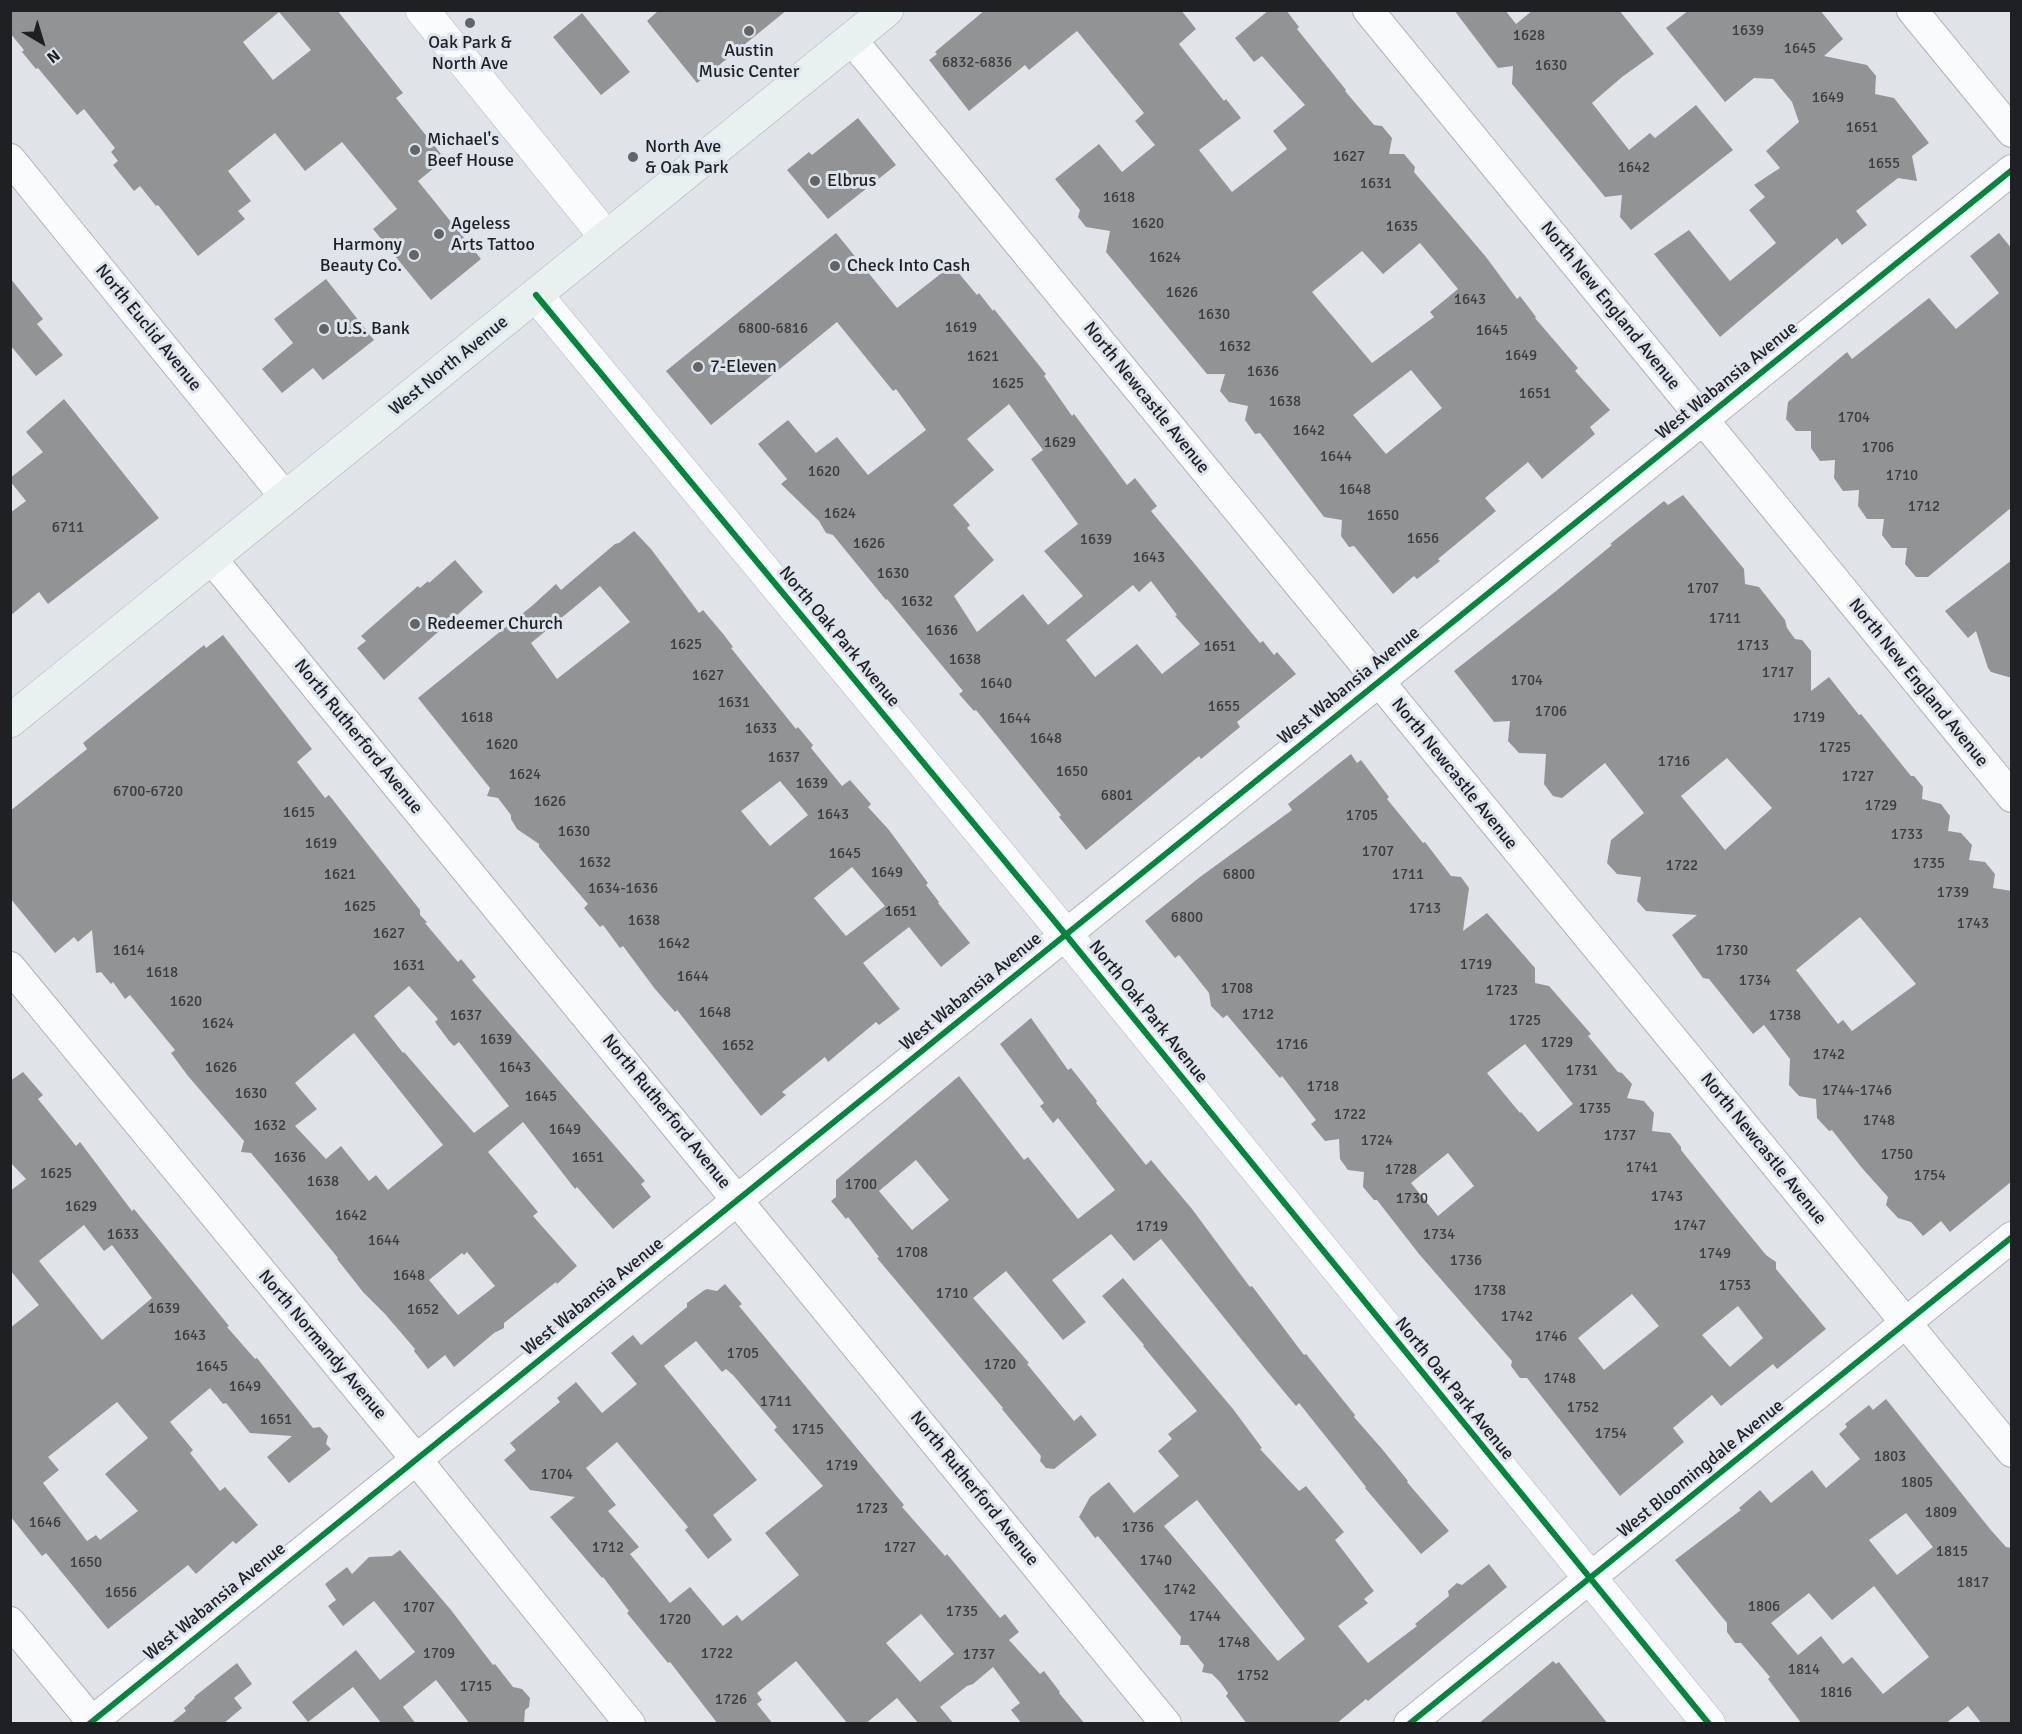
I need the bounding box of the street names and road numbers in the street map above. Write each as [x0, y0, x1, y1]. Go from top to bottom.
street label: North New England Avenue [1535, 218, 1685, 394]
street label: North Euclid Avenue [90, 260, 206, 396]
street label: West North Avenue [385, 311, 513, 421]
street label: West Wabansia Avenue [1652, 317, 1802, 445]
street label: North Newcastle Avenue [1078, 318, 1214, 478]
street label: North Oak Park Avenue [774, 562, 904, 712]
street label: North New England Avenue [1843, 595, 1993, 771]
street label: West Wabansia Avenue [1274, 622, 1424, 750]
street label: North Rutherford Avenue [289, 655, 427, 819]
street label: North Newcastle Avenue [1386, 694, 1522, 854]
street label: West Wabansia Avenue [896, 928, 1046, 1056]
street label: North Oak Park Avenue [1084, 936, 1212, 1088]
street label: North Rutherford Avenue [597, 1030, 735, 1194]
street label: North Newcastle Avenue [1695, 1069, 1831, 1229]
street label: West Wabansia Avenue [518, 1233, 668, 1361]
street label: North Normandy Avenue [253, 1266, 391, 1424]
street label: North Oak Park Avenue [1390, 1313, 1518, 1465]
street label: West Bloomingdale Avenue [1613, 1395, 1789, 1543]
street label: North Rutherford Avenue [905, 1407, 1043, 1571]
street label: West Wabansia Avenue [140, 1538, 290, 1666]

